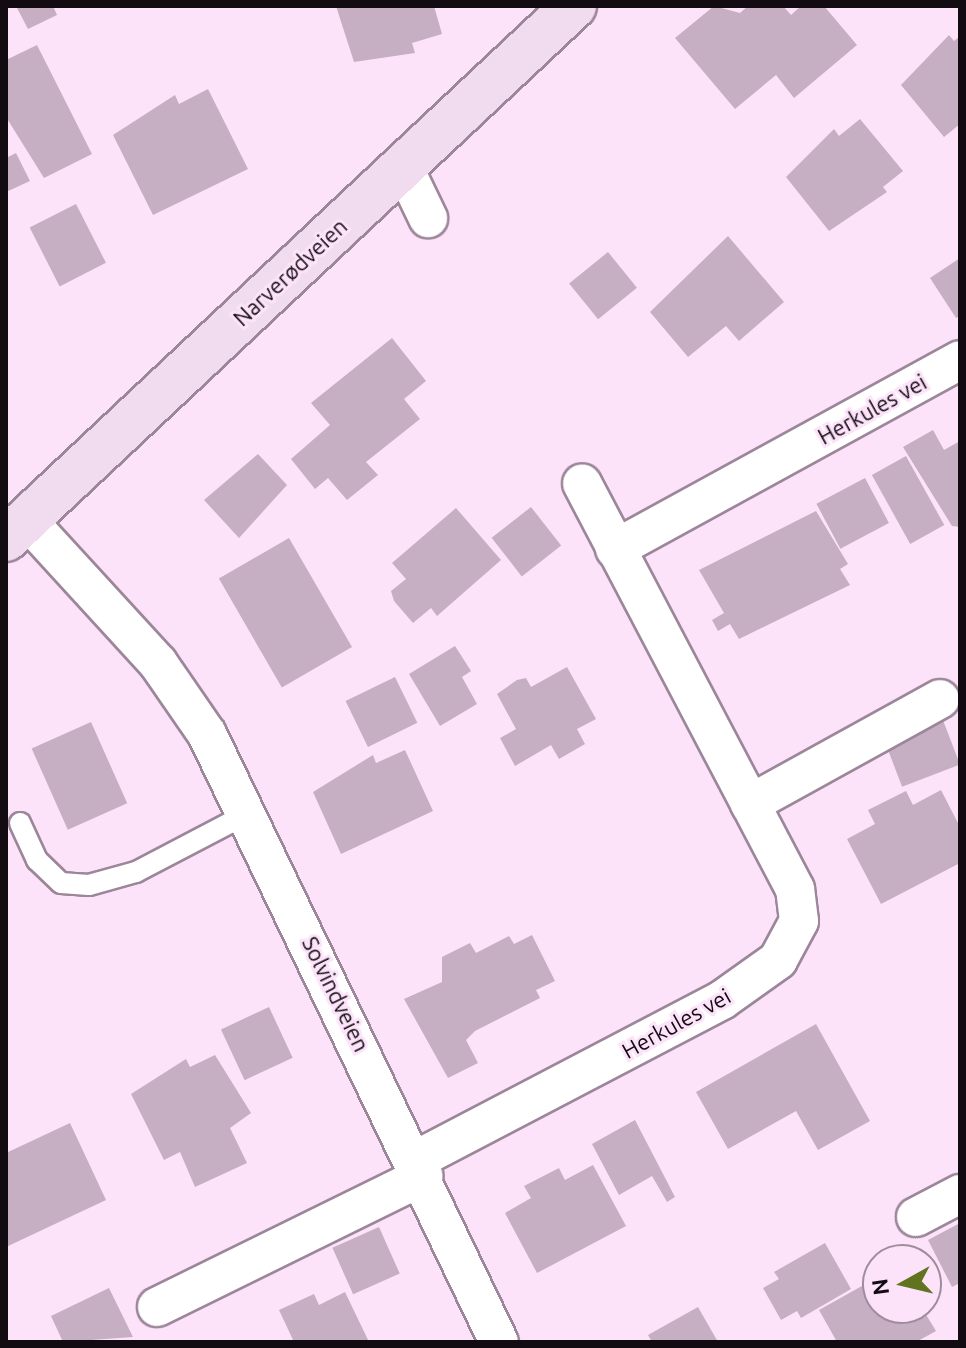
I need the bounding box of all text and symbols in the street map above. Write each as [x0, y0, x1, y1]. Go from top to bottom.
street label: Narverødveien [228, 213, 352, 331]
street label: Herkules vei [813, 368, 931, 450]
street label: Solvindveien [297, 932, 375, 1056]
street label: Herkules vei [617, 982, 735, 1064]
north arrow [862, 1244, 942, 1324]
text: N [866, 1277, 893, 1297]

